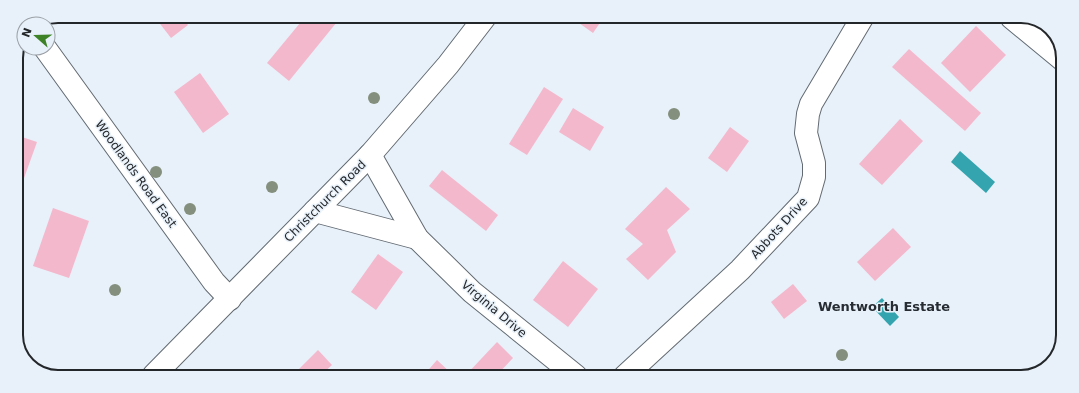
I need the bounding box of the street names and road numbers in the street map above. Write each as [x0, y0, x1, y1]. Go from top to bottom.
street label: Woodlands Road East [92, 118, 180, 231]
street label: Christchurch Road [281, 157, 369, 245]
street label: Abbots Drive [748, 194, 810, 262]
street label: Virginia Drive [458, 278, 530, 340]

